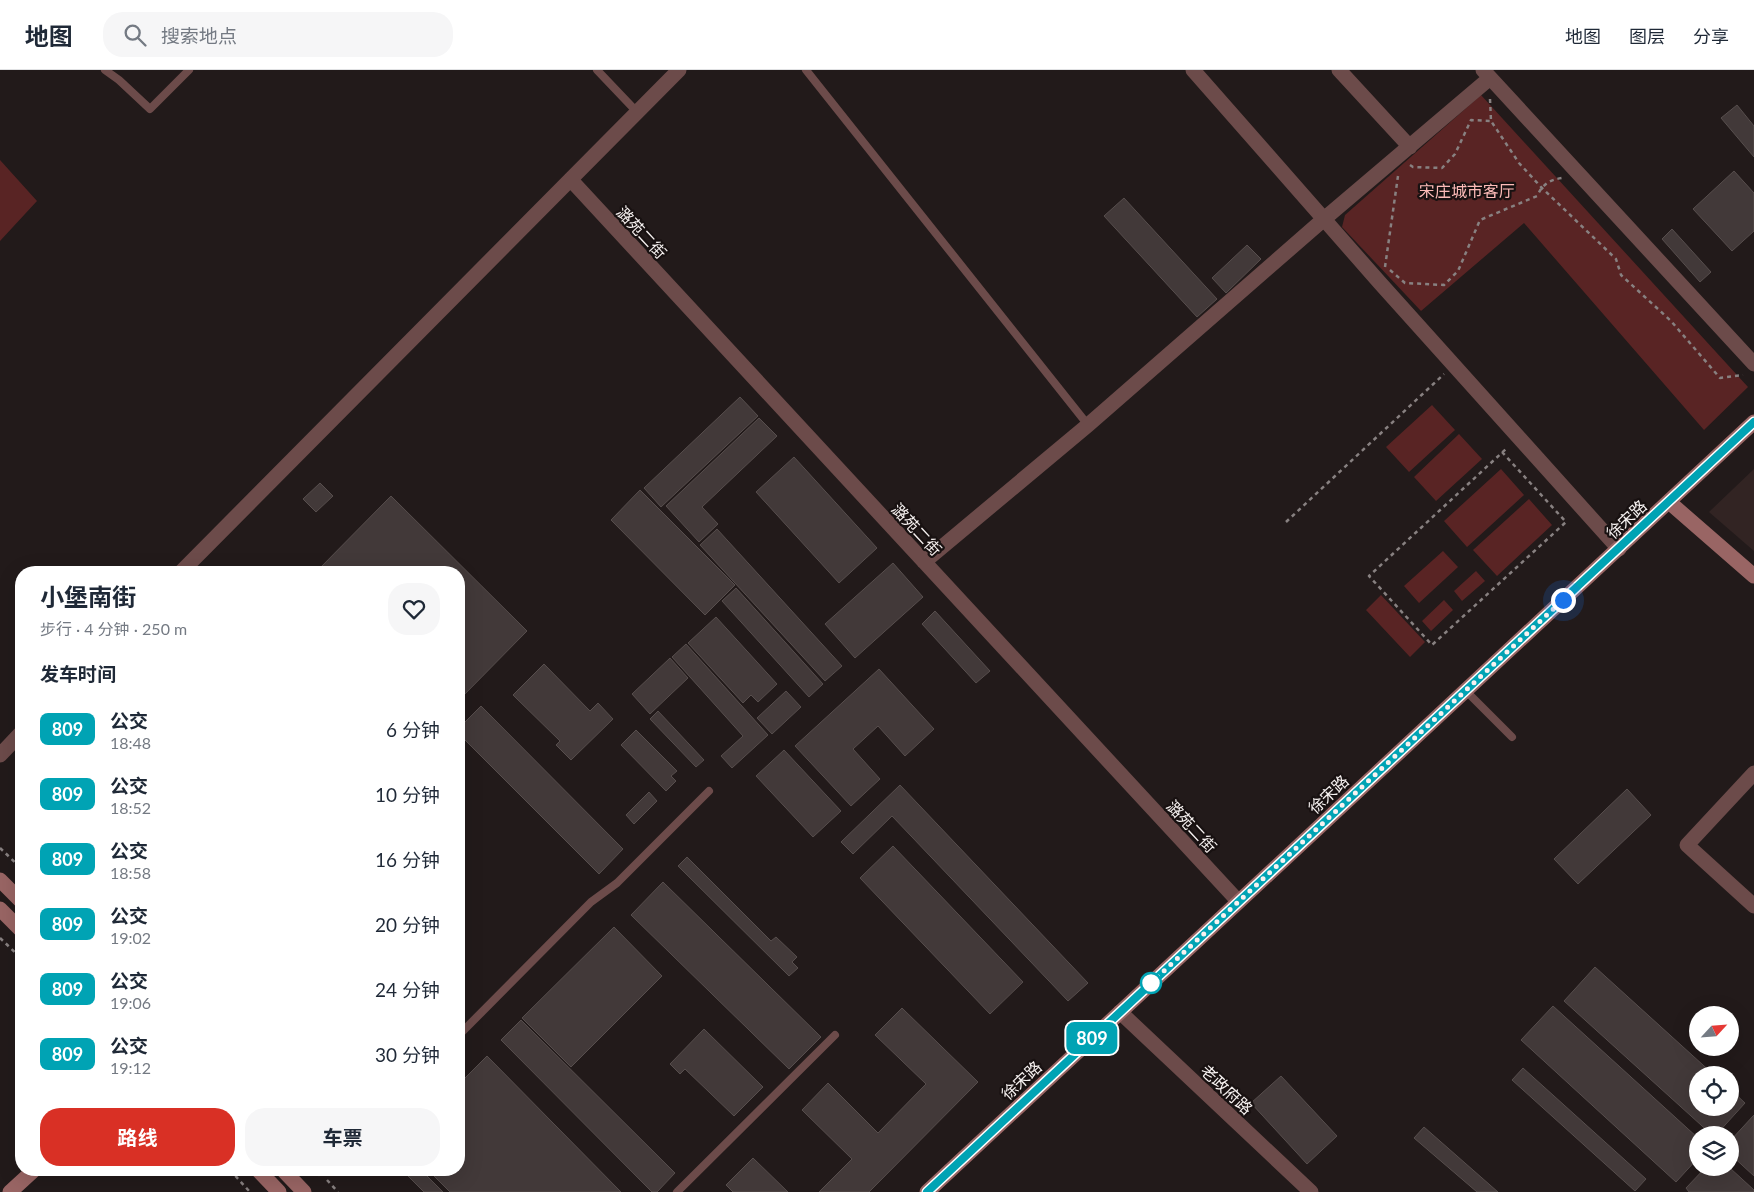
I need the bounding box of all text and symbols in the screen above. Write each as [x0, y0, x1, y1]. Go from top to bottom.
search box [103, 12, 453, 57]
text: 地图 [25, 21, 73, 50]
icon: search [121, 21, 149, 49]
text: 搜索地点 [161, 24, 237, 47]
text: 地图 [1565, 25, 1601, 47]
text: 图层 [1629, 25, 1665, 47]
text: 分享 [1693, 25, 1729, 47]
park label: 宋庄城市客厅 [1419, 181, 1515, 200]
street label: 潞苑二街 [613, 202, 671, 262]
street label: 徐宋路 [1602, 496, 1650, 542]
street label: 潞苑二街 [888, 499, 946, 559]
text: 小堡南街 [40, 582, 136, 611]
button: heart [388, 583, 440, 635]
your location [1551, 588, 1576, 613]
text: 步行 · 4 分钟 · 250 m [40, 619, 187, 638]
text: 发车时间 [40, 662, 116, 685]
text: 公交 [110, 709, 148, 732]
text: 809 [52, 718, 83, 740]
text: 6 分钟 [386, 718, 440, 741]
text: 18:48 [110, 733, 151, 752]
street label: 徐宋路 [1304, 771, 1352, 817]
text: 公交 [110, 774, 148, 797]
text: 809 [52, 783, 83, 805]
text: 10 分钟 [375, 783, 440, 806]
street label: 潞苑二街 [1163, 796, 1221, 856]
text: 18:52 [110, 798, 151, 817]
text: 公交 [110, 839, 148, 862]
text: 809 [52, 848, 83, 870]
text: 16 分钟 [375, 848, 440, 871]
text: 18:58 [110, 863, 151, 882]
text: 公交 [110, 904, 148, 927]
text: 809 [52, 913, 83, 935]
text: 20 分钟 [375, 913, 440, 936]
text: 19:02 [110, 928, 151, 947]
text: 公交 [110, 969, 148, 992]
unlabelled marker [1140, 972, 1162, 994]
text: 809 [52, 978, 83, 1000]
text: 24 分钟 [375, 978, 440, 1001]
text: 19:06 [110, 993, 151, 1012]
north arrow [1689, 1006, 1739, 1056]
map controls [1689, 1006, 1739, 1176]
line badge: 809 [1063, 1022, 1121, 1054]
text: 809 [1076, 1027, 1108, 1049]
text: 公交 [110, 1034, 148, 1057]
text: 809 [52, 1043, 83, 1065]
text: 30 分钟 [375, 1043, 440, 1066]
street label: 徐宋路 [997, 1057, 1045, 1103]
text: 19:12 [110, 1058, 151, 1077]
street label: 老政府路 [1197, 1060, 1257, 1118]
button: locate [1689, 1066, 1739, 1116]
button: 路线 [40, 1108, 235, 1166]
button: 车票 [245, 1108, 440, 1166]
button: layers [1689, 1126, 1739, 1176]

